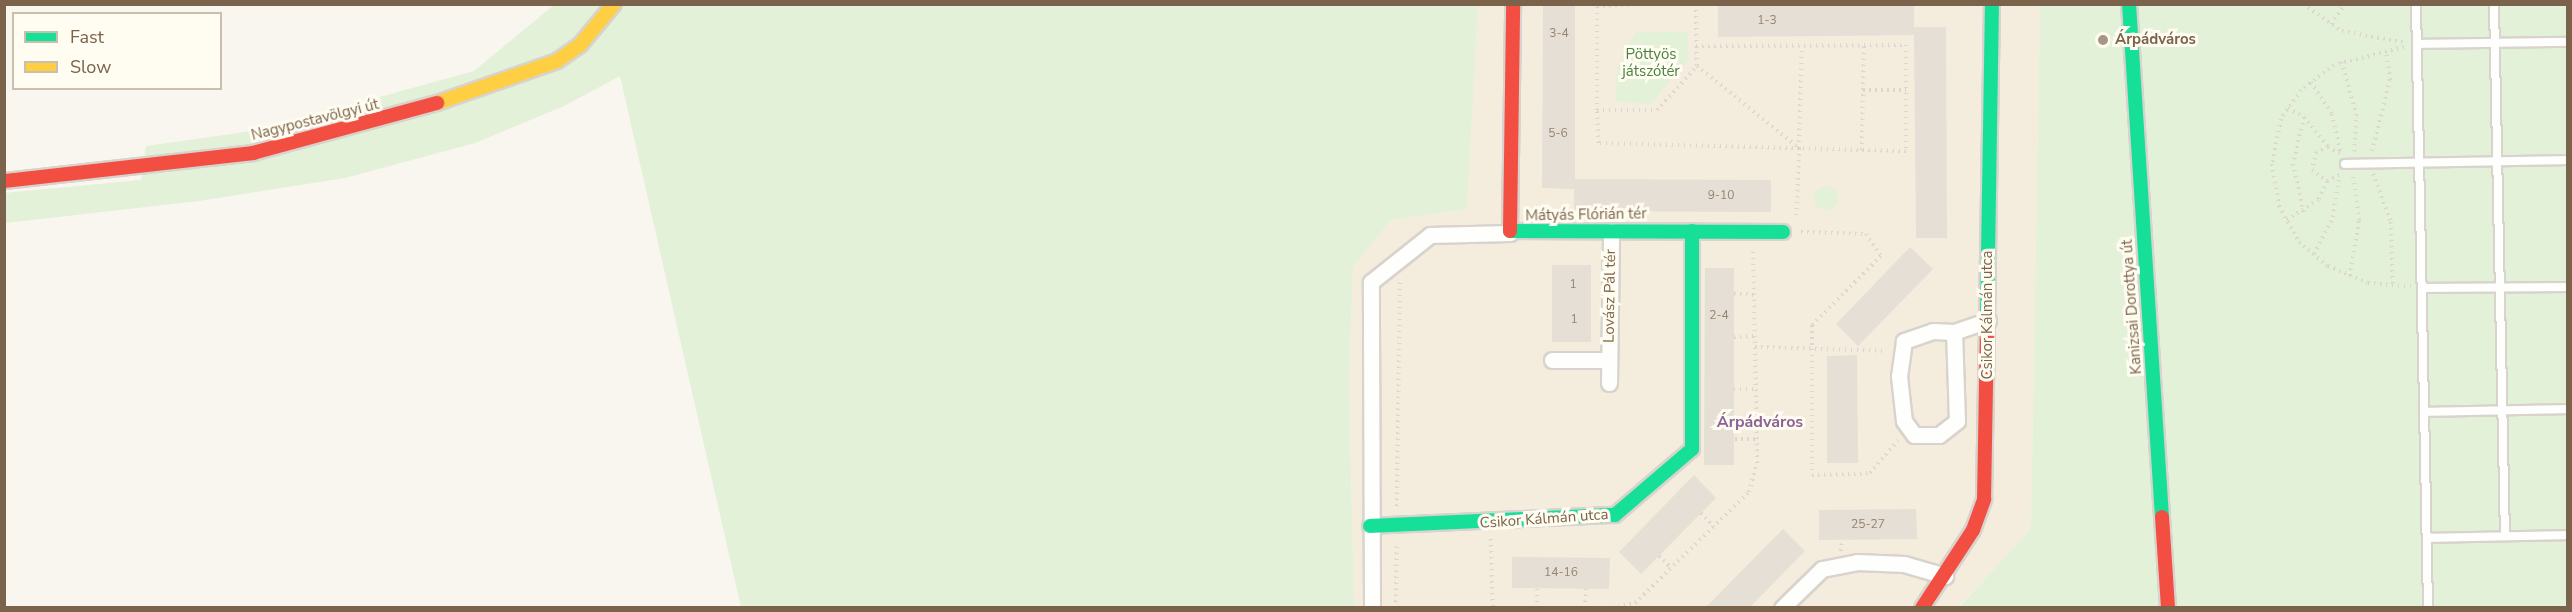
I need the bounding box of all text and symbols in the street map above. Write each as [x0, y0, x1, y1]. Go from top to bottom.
legend [12, 12, 222, 90]
house number: 1-3 [1757, 14, 1777, 28]
text: Fast [70, 25, 104, 49]
house number: 3-4 [1549, 27, 1569, 41]
place label: Árpádváros [2115, 31, 2196, 49]
marker: Árpádváros [2096, 33, 2110, 47]
park label: Pöttyös játszótér [1622, 45, 1680, 80]
text: Slow [70, 55, 111, 79]
street label: Nagypostavölgyi út [249, 95, 381, 145]
house number: 5-6 [1548, 127, 1568, 141]
house number: 9-10 [1708, 189, 1734, 203]
street label: Mátyás Flórián tér [1525, 205, 1647, 225]
street label: Kanizsai Dorottya út [2118, 239, 2146, 375]
street label: Lovász Pál tér [1600, 249, 1620, 343]
street label: Csikor Kálmán utca [1979, 251, 1997, 379]
house number: 1 [1569, 278, 1577, 292]
house number: 2-4 [1709, 309, 1729, 323]
house number: 1 [1570, 313, 1578, 327]
district label: Árpádváros [1717, 412, 1803, 432]
street label: Csikor Kálmán utca [1479, 506, 1609, 532]
house number: 25-27 [1851, 518, 1885, 532]
house number: 14-16 [1544, 566, 1578, 580]

